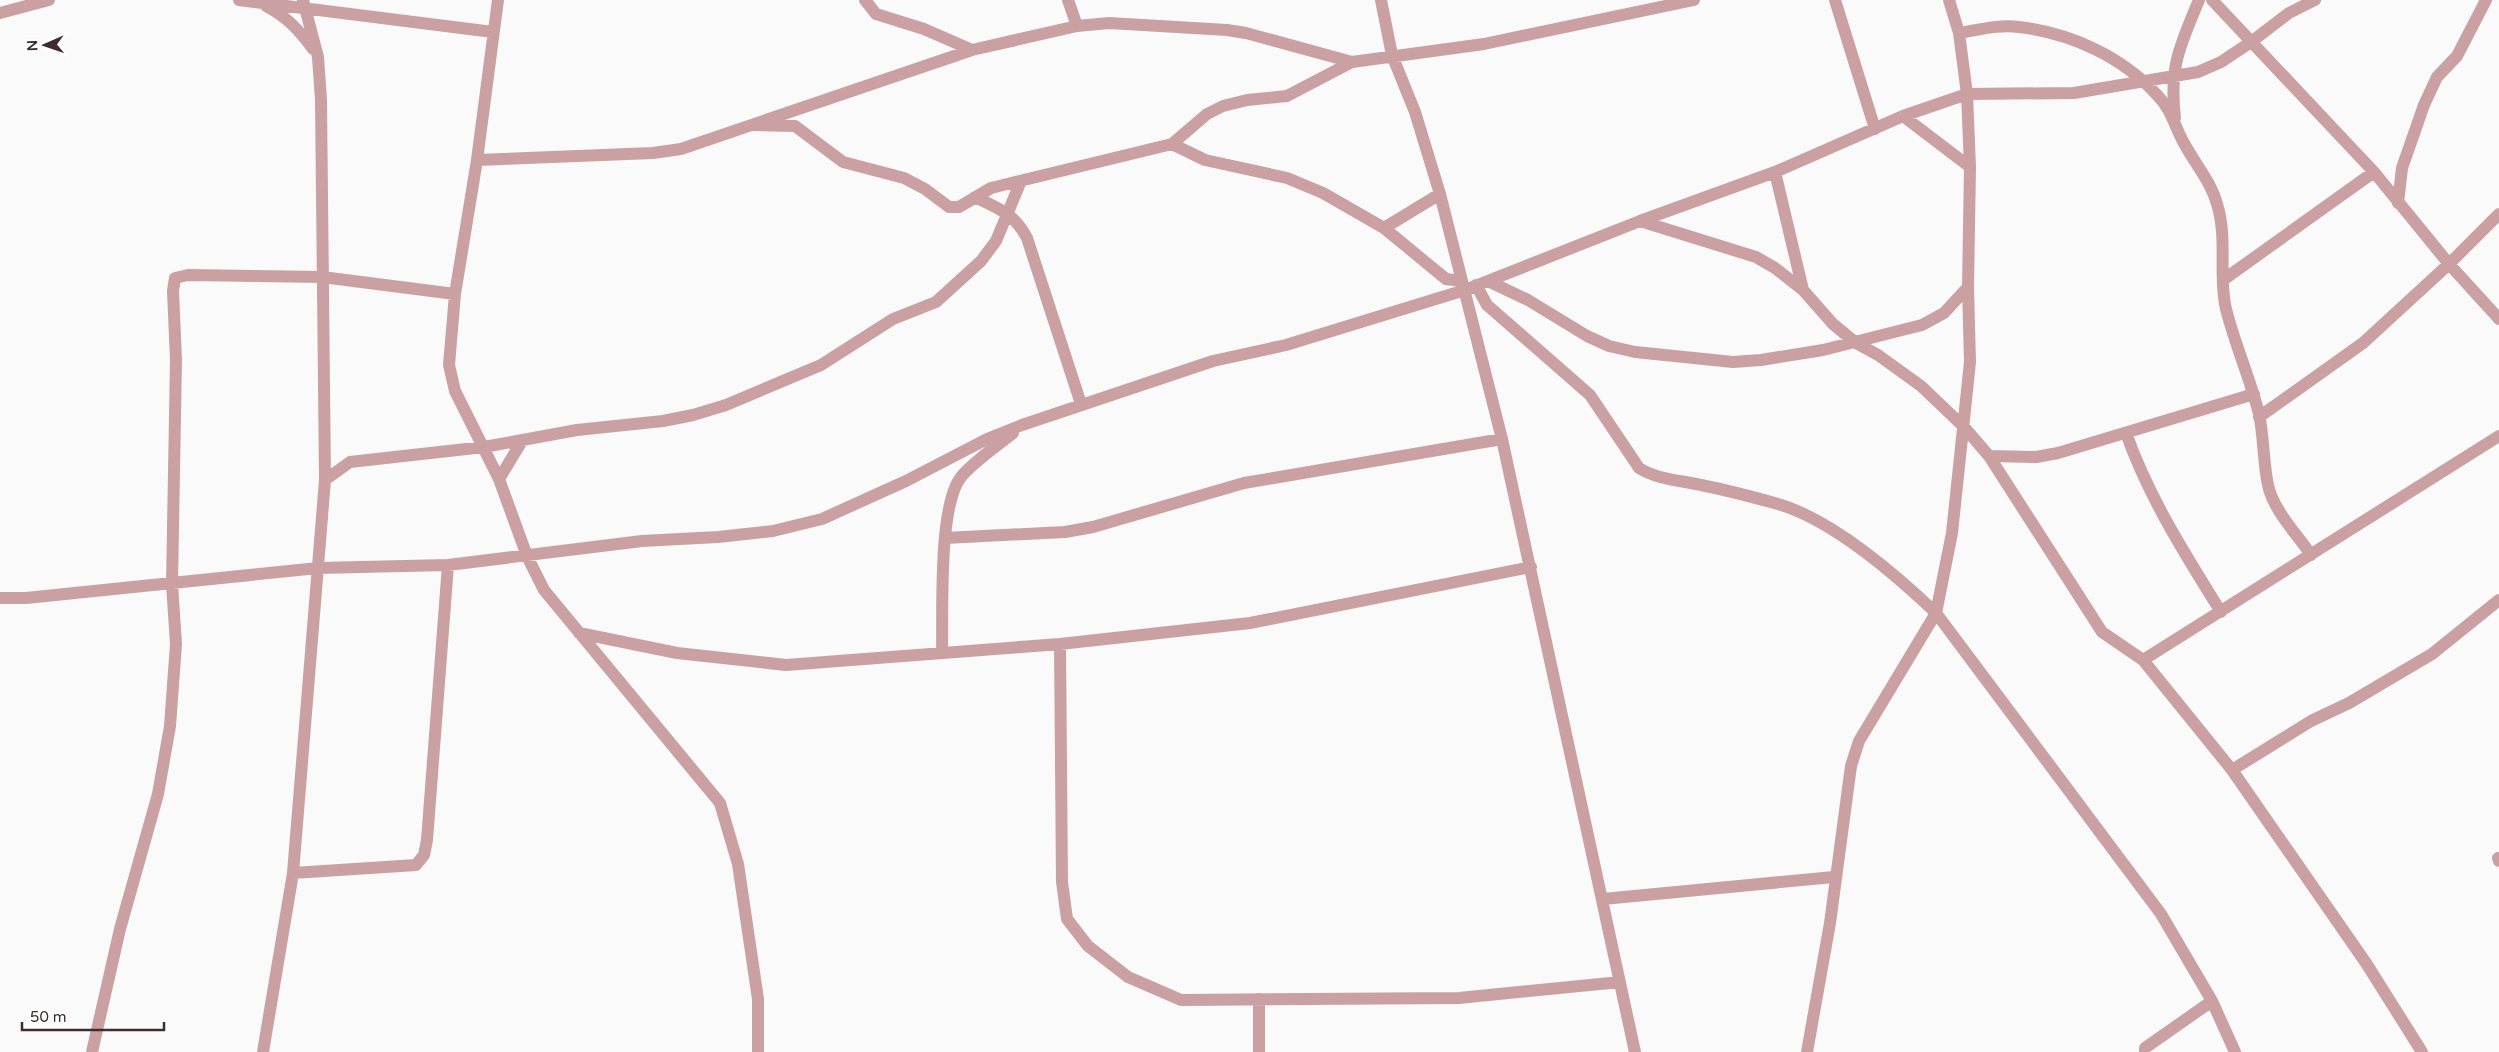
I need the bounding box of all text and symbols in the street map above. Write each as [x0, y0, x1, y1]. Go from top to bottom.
north arrow [20, 20, 70, 70]
text: N [24, 40, 41, 51]
scale bar [22, 1000, 165, 1032]
text: 50 m [30, 1008, 67, 1026]

